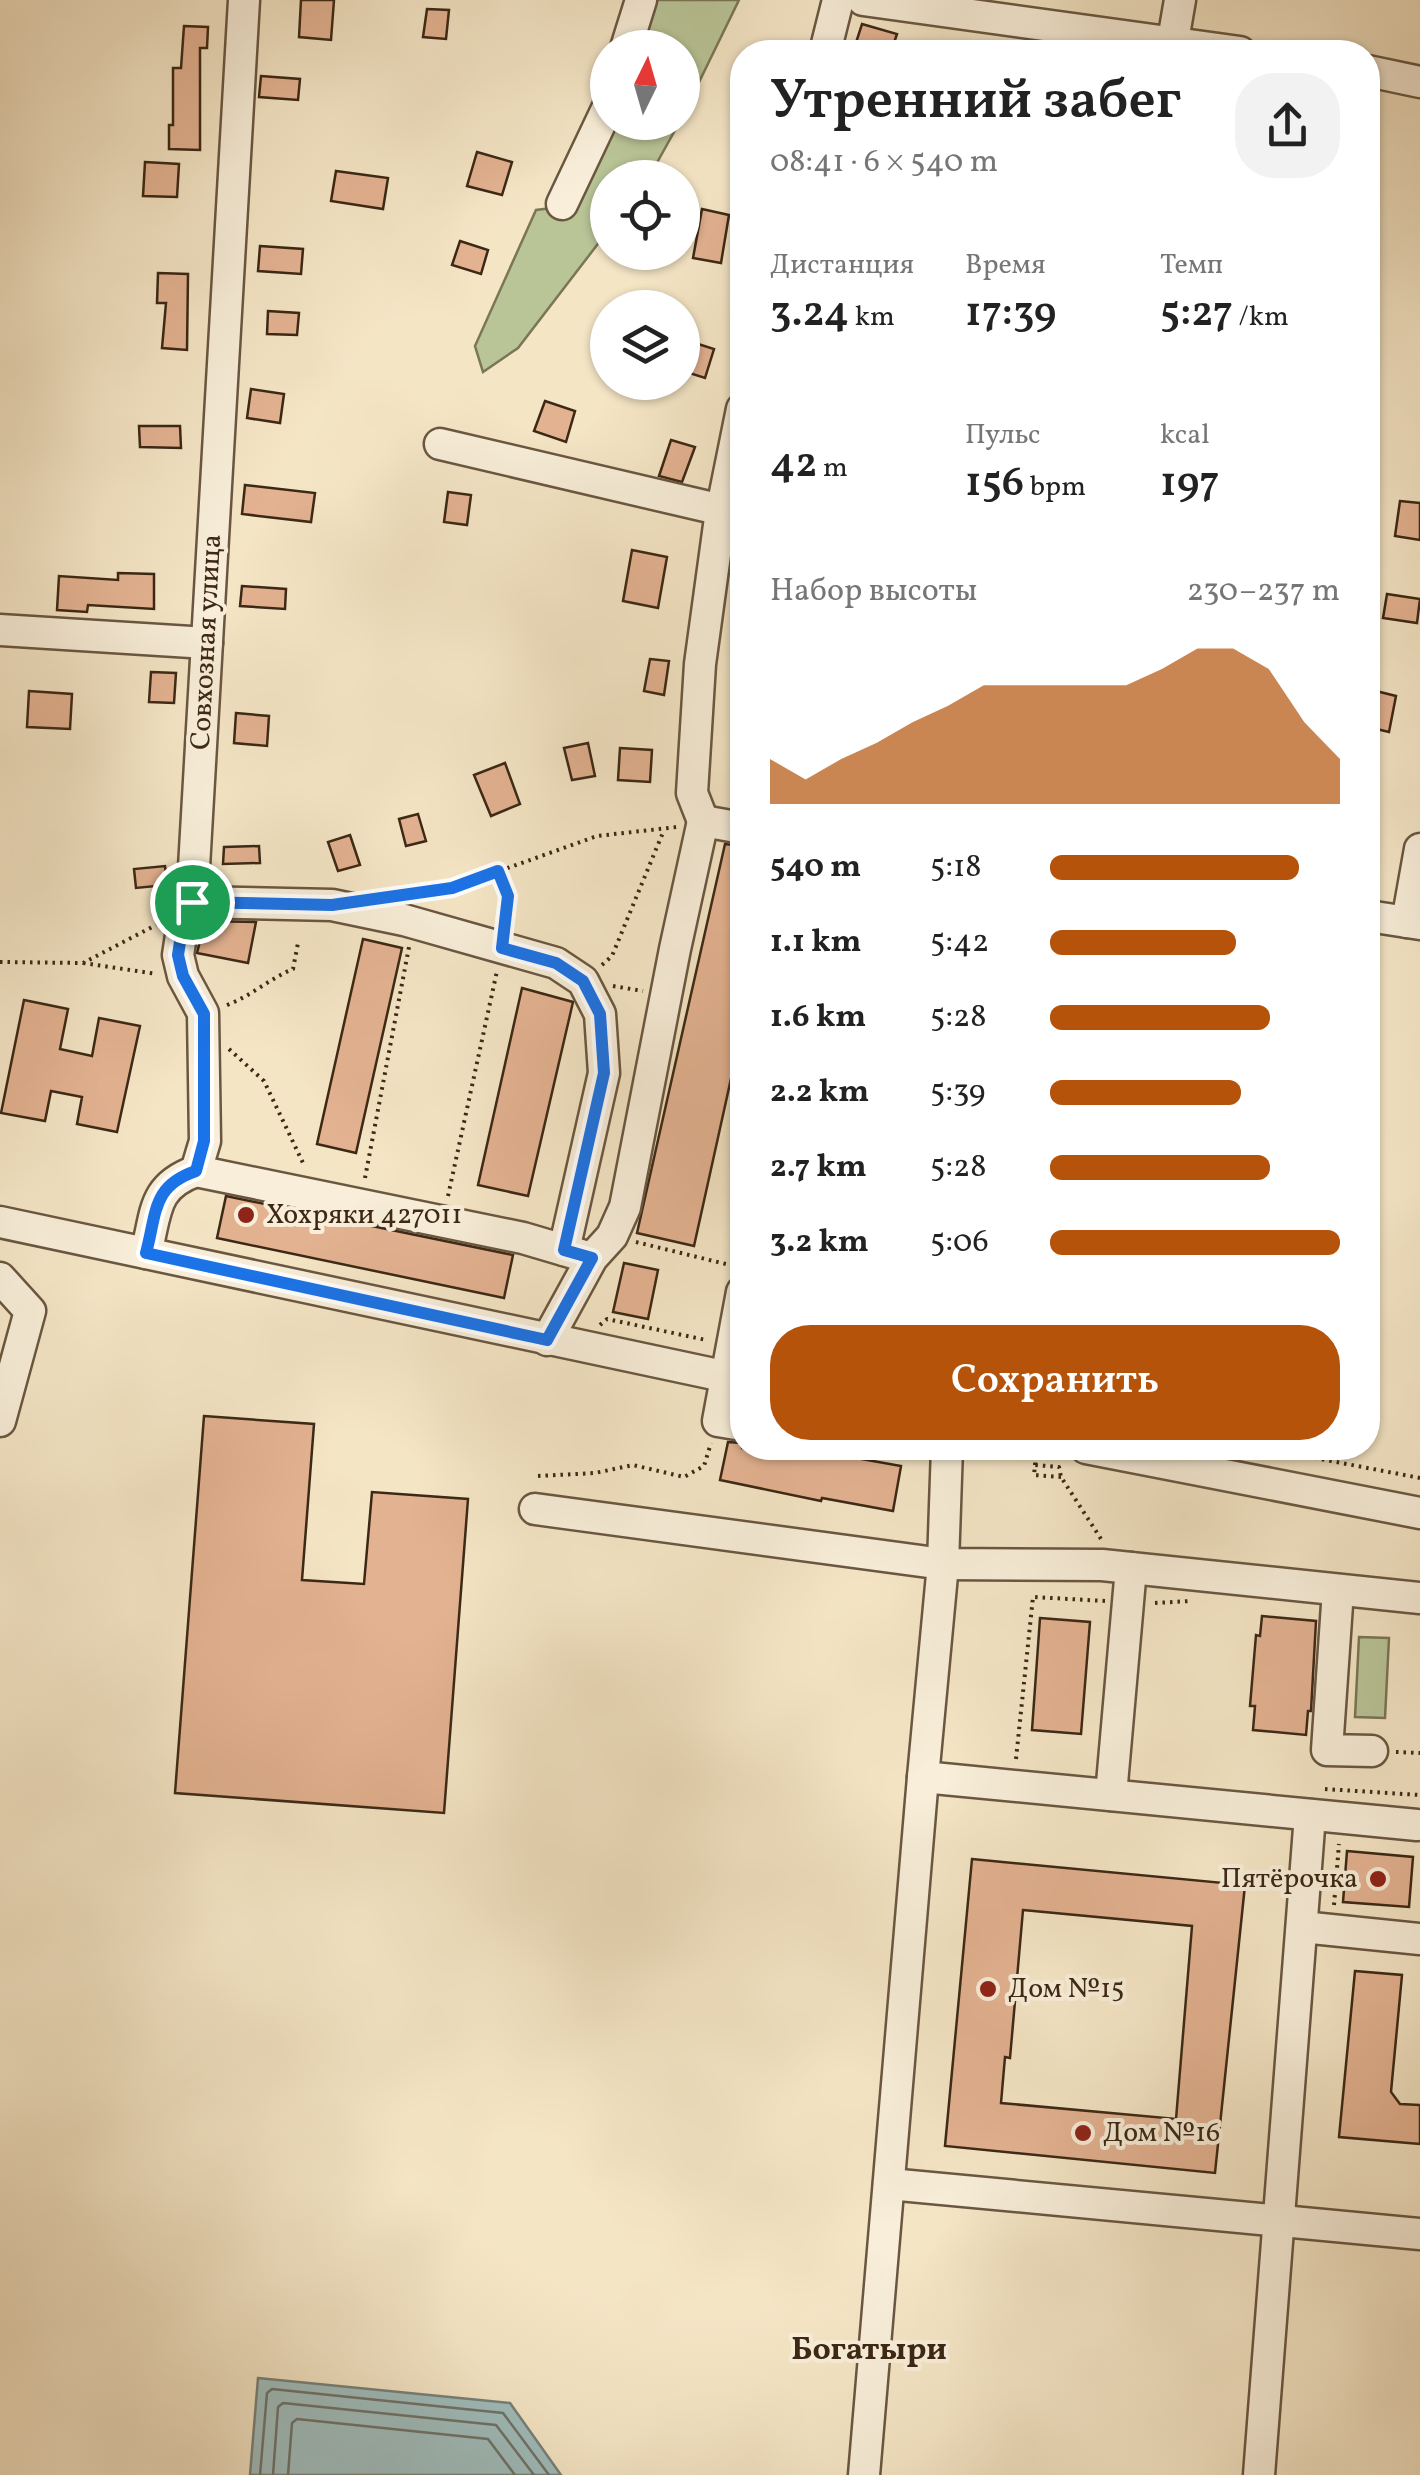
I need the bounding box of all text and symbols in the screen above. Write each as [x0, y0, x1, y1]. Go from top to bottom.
north arrow [590, 30, 700, 140]
map controls [590, 30, 700, 400]
text: Утренний забег [770, 65, 1181, 141]
button: share [1235, 73, 1340, 178]
text: 08:41 · 6 × 540 m [770, 141, 998, 185]
button: locate [590, 160, 700, 270]
text: Дистанция [770, 246, 914, 285]
text: Время [965, 246, 1046, 285]
text: Темп [1160, 246, 1223, 285]
text: 3.24 [770, 285, 849, 344]
text: 17:39 [965, 285, 1056, 344]
text: 5:27 [1160, 285, 1233, 344]
button: layers [590, 290, 700, 400]
text: km [849, 298, 895, 337]
text: /km [1233, 298, 1289, 337]
text: Пульс [965, 416, 1041, 455]
text: kcal [1160, 416, 1210, 455]
text: 42 [770, 436, 817, 495]
text: m [817, 449, 848, 488]
text: 156 [965, 455, 1024, 514]
text: 197 [1160, 455, 1220, 514]
text: bpm [1024, 468, 1086, 507]
street label: Совхозная улица [182, 533, 232, 751]
text: Набор высоты [770, 570, 977, 614]
text: 230–237 m [1187, 570, 1340, 614]
text: 540 m [770, 846, 861, 890]
text: 5:18 [930, 846, 982, 890]
pin [150, 860, 235, 945]
icon: arrive [165, 875, 220, 930]
text: 1.1 km [770, 921, 862, 965]
text: 5:42 [930, 921, 989, 965]
text: 1.6 km [770, 996, 866, 1040]
text: 5:28 [930, 996, 986, 1040]
text: 2.2 km [770, 1071, 869, 1115]
text: 5:39 [930, 1071, 985, 1115]
text: 2.7 km [770, 1146, 867, 1190]
text: 5:28 [930, 1146, 986, 1190]
place label: Хохряки 427011 [266, 1196, 462, 1235]
marker: Хохряки 427011 [235, 1204, 257, 1226]
text: 3.2 km [770, 1221, 869, 1265]
text: 5:06 [930, 1221, 989, 1265]
button: Сохранить [770, 1325, 1340, 1440]
place label: Пятёрочка [1221, 1860, 1358, 1899]
marker: Пятёрочка [1367, 1868, 1389, 1890]
place label: Дом №15 [1008, 1970, 1125, 2009]
marker: Дом №15 [977, 1978, 999, 2000]
place label: Дом №16 [1103, 2114, 1220, 2153]
marker: Дом №16 [1072, 2122, 1094, 2144]
district label: Богатыри [791, 2329, 947, 2373]

